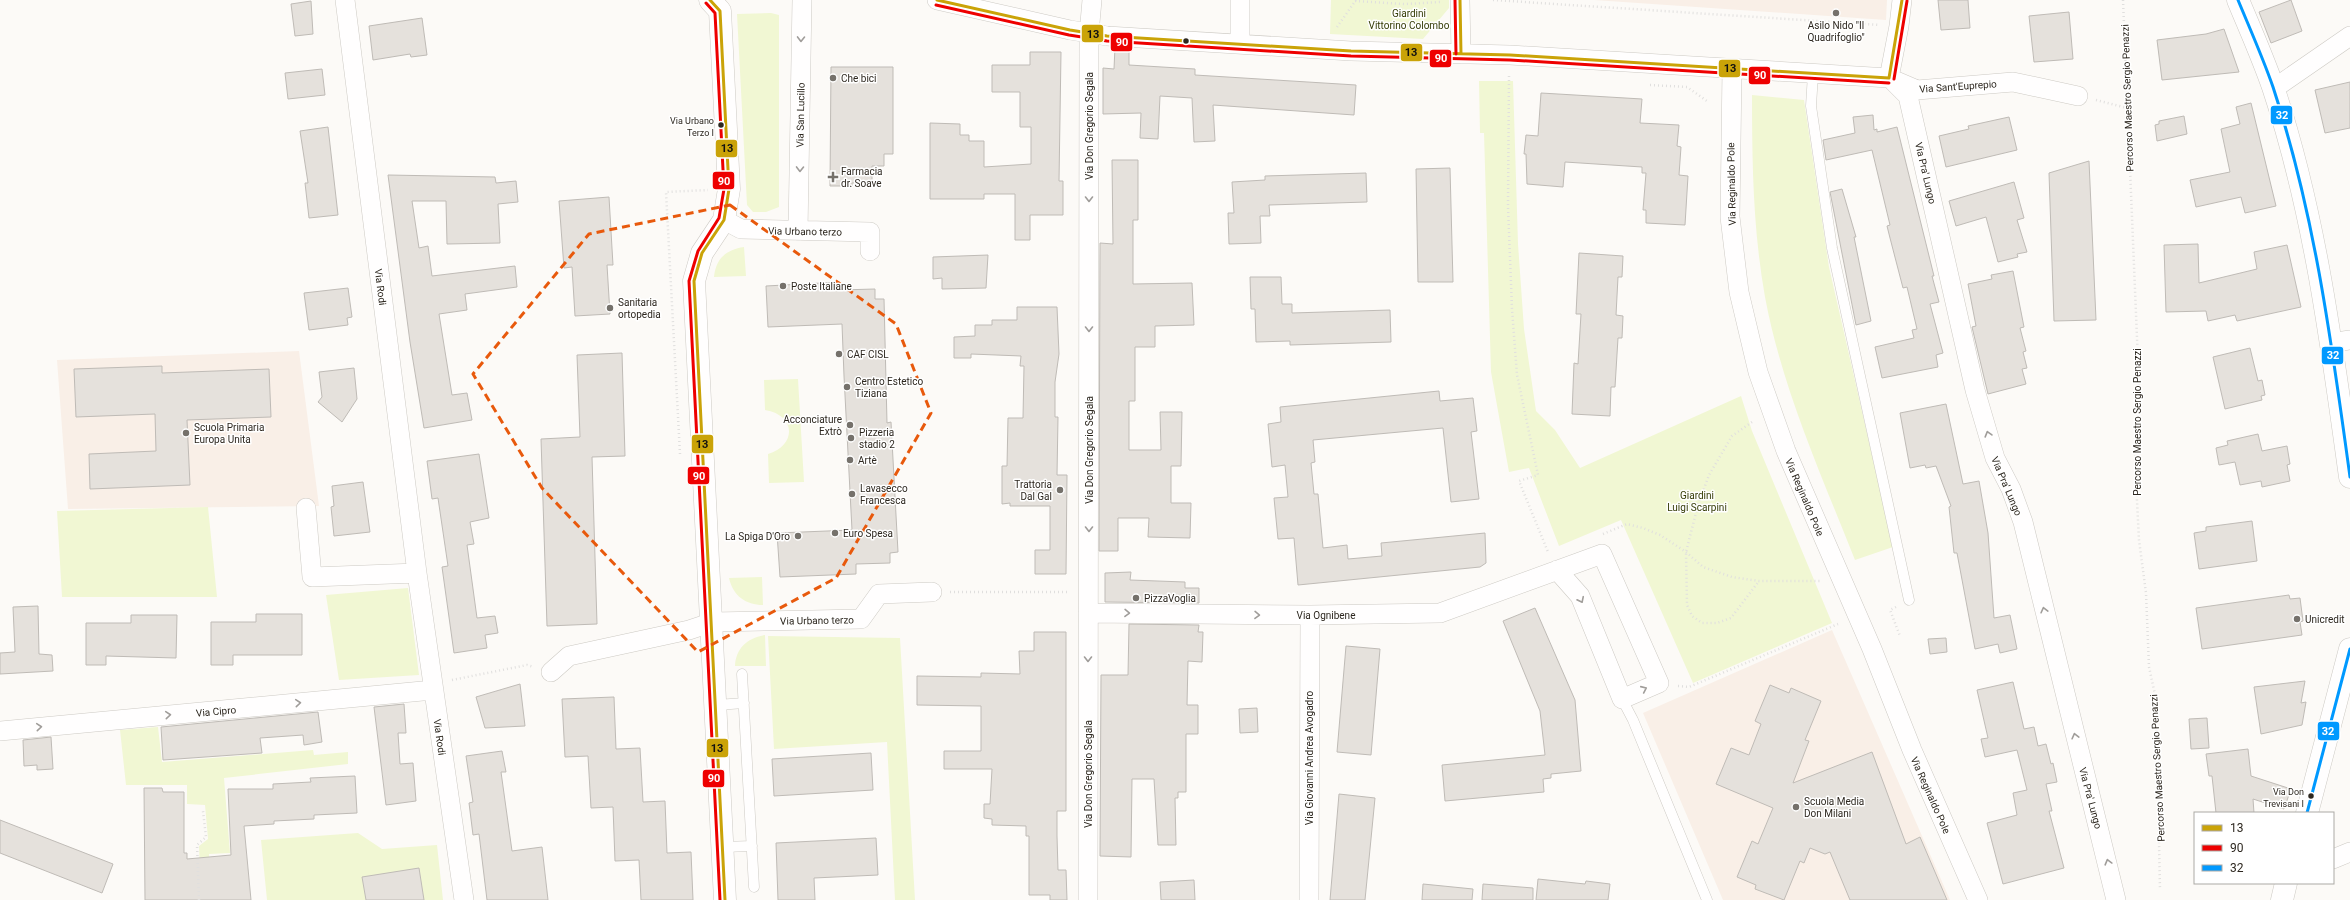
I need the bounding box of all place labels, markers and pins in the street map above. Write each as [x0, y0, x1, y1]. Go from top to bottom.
marker: Asilo Nido "Il Quadrifoglio" [1831, 8, 1841, 18]
place label: Asilo Nido "Il Quadrifoglio" [1807, 20, 1865, 43]
unlabelled marker [1181, 36, 1191, 46]
marker: Che bici [828, 73, 838, 83]
place label: Che bici [841, 73, 877, 84]
place label: Via Urbano Terzo I [670, 116, 714, 138]
marker: Via Urbano Terzo I [716, 120, 726, 130]
place label: Farmacia dr. Soave [841, 166, 883, 189]
marker: Farmacia dr. Soave [828, 172, 838, 182]
marker: Poste Italiane [778, 281, 788, 291]
place label: Poste Italiane [791, 281, 852, 292]
place label: Sanitaria ortopedia [618, 297, 661, 320]
marker: Sanitaria ortopedia [605, 303, 615, 313]
marker: CAF CISL [834, 349, 844, 359]
place label: CAF CISL [847, 349, 889, 360]
place label: Centro Estetico Tiziana [855, 376, 923, 399]
marker: Centro Estetico Tiziana [842, 382, 852, 392]
place label: Acconciature Extrò [783, 414, 842, 437]
marker: Acconciature Extrò [845, 420, 855, 430]
place label: Scuola Primaria Europa Unita [194, 422, 264, 445]
place label: Pizzeria stadio 2 [859, 427, 895, 450]
marker: Scuola Primaria Europa Unita [181, 428, 191, 438]
marker: Pizzeria stadio 2 [846, 433, 856, 443]
marker: Artè [845, 455, 855, 465]
place label: Artè [858, 455, 877, 466]
place label: Trattoria Dal Gal [1014, 479, 1052, 502]
place label: Lavasecco Francesca [860, 483, 908, 506]
marker: Trattoria Dal Gal [1055, 485, 1065, 495]
marker: Lavasecco Francesca [847, 489, 857, 499]
marker: Euro Spesa [830, 528, 840, 538]
place label: Euro Spesa [843, 528, 893, 539]
place label: La Spiga D'Oro [725, 531, 790, 542]
marker: La Spiga D'Oro [793, 531, 803, 541]
marker: PizzaVoglia [1131, 593, 1141, 603]
place label: PizzaVoglia [1144, 593, 1196, 604]
marker: Unicredit [2292, 614, 2302, 624]
place label: Unicredit [2305, 614, 2345, 625]
place label: Via Don Trevisani I [2263, 787, 2304, 809]
marker: Via Don Trevisani I [2306, 791, 2316, 801]
place label: Scuola Media Don Milani [1804, 796, 1864, 819]
marker: Scuola Media Don Milani [1791, 802, 1801, 812]

